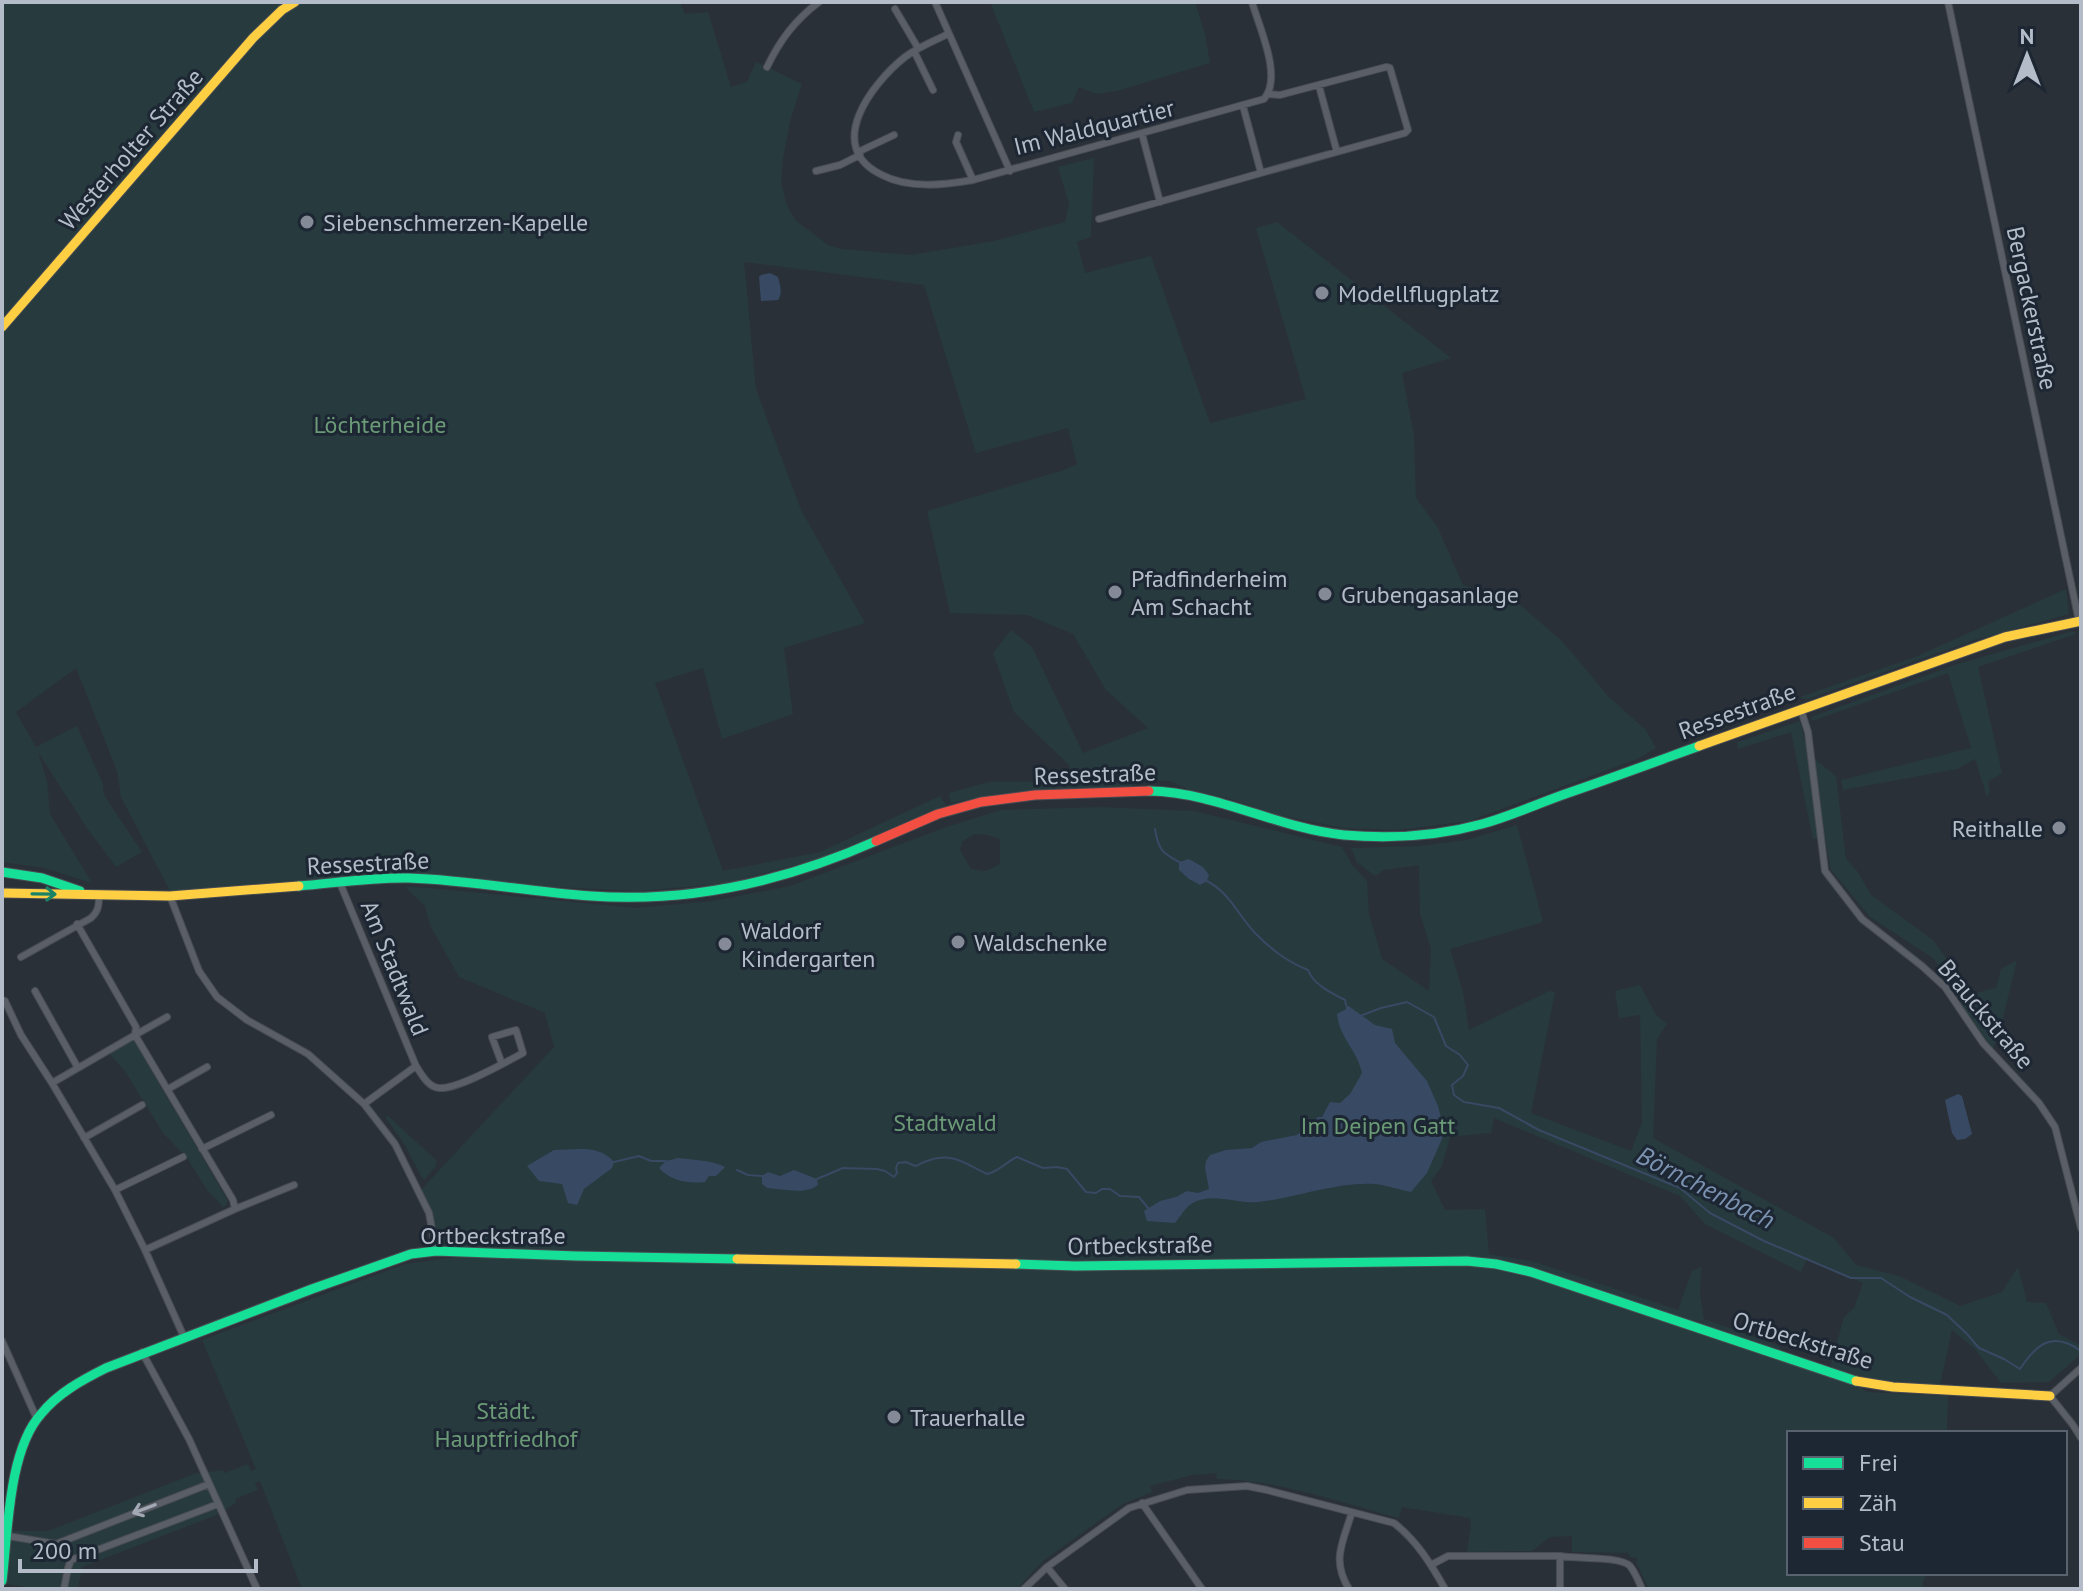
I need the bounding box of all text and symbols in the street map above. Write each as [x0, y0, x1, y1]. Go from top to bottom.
north arrow [1987, 16, 2067, 96]
text: N [2020, 22, 2034, 50]
street label: Westerholter Straße [52, 62, 210, 236]
street label: Im Waldquartier [1010, 92, 1178, 162]
place label: Siebenschmerzen-Kapelle [323, 207, 588, 238]
marker: Siebenschmerzen-Kapelle [298, 213, 316, 231]
street label: Bergackerstraße [2000, 223, 2064, 393]
place label: Modellflugplatz [1338, 278, 1500, 309]
marker: Modellflugplatz [1313, 284, 1331, 302]
park label: Löchterheide [314, 409, 446, 440]
place label: Pfadfinderheim Am Schacht [1131, 563, 1287, 622]
place label: Grubengasanlage [1341, 579, 1519, 610]
marker: Pfadfinderheim Am Schacht [1106, 583, 1124, 601]
marker: Grubengasanlage [1316, 585, 1334, 603]
street label: Ressestraße [1674, 675, 1800, 747]
street label: Ressestraße [1033, 756, 1157, 792]
place label: Reithalle [1952, 813, 2043, 844]
marker: Reithalle [2050, 819, 2068, 837]
street label: Ressestraße [306, 844, 430, 882]
one-way arrow [30, 886, 57, 901]
street label: Am Stadtwald [354, 896, 436, 1040]
place label: Waldorf Kindergarten [741, 915, 875, 974]
place label: Waldschenke [974, 927, 1108, 958]
marker: Waldschenke [949, 933, 967, 951]
marker: Waldorf Kindergarten [716, 935, 734, 953]
street label: Brauckstraße [1931, 953, 2041, 1075]
park label: Stadtwald [893, 1107, 997, 1138]
park label: Im Deipen Gatt [1301, 1110, 1455, 1141]
water label: Börnchenbach [1631, 1138, 1781, 1236]
street label: Ortbeckstraße [420, 1220, 566, 1251]
street label: Ortbeckstraße [1067, 1228, 1213, 1262]
street label: Ortbeckstraße [1729, 1304, 1877, 1376]
park label: Städt. Hauptfriedhof [435, 1395, 579, 1454]
place label: Trauerhalle [910, 1402, 1025, 1433]
marker: Trauerhalle [885, 1408, 903, 1426]
legend [1787, 1431, 2067, 1575]
text: Frei [1859, 1447, 1898, 1478]
text: Zäh [1859, 1487, 1897, 1518]
one-way arrow [132, 1503, 157, 1517]
scale bar [20, 1523, 256, 1573]
text: Stau [1859, 1527, 1905, 1558]
text: 200 m [32, 1535, 97, 1566]

